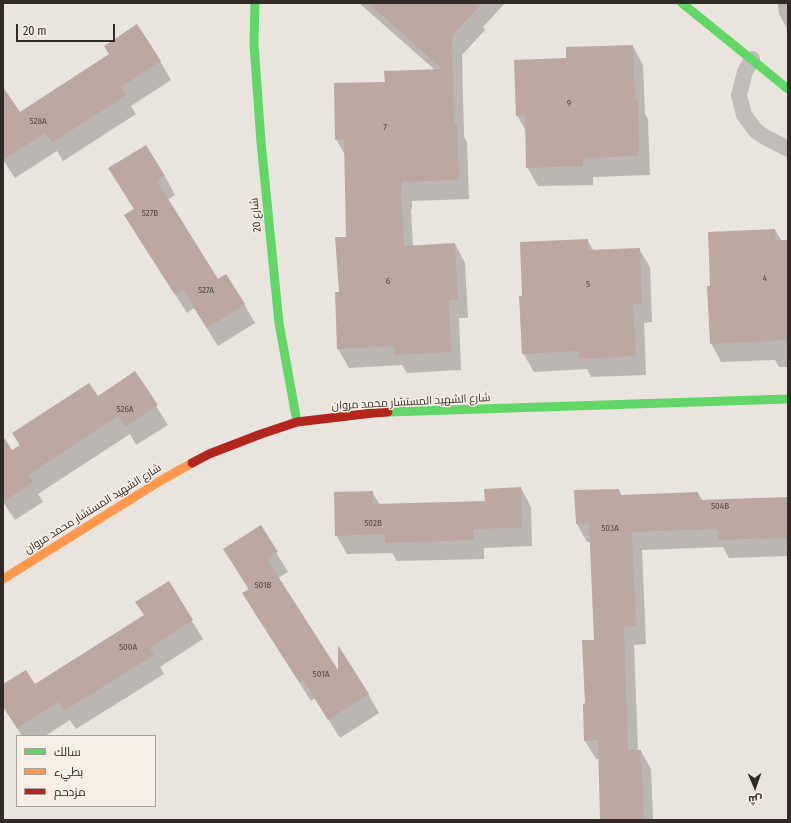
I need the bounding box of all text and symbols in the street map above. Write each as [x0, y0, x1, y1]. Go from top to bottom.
scale bar [18, 16, 117, 42]
text: 20 m [23, 24, 47, 38]
house number: 9 [567, 98, 571, 108]
house number: 528A [29, 116, 47, 126]
house number: 7 [383, 122, 387, 132]
street label: شارع 20 [248, 197, 264, 233]
house number: 527B [142, 208, 158, 218]
house number: 4 [763, 273, 767, 283]
house number: 6 [386, 276, 390, 286]
house number: 5 [586, 279, 590, 289]
house number: 527A [198, 285, 214, 295]
street label: شارع الشهيد المستشار محمد مروان [331, 391, 491, 413]
house number: 526A [116, 404, 134, 414]
street label: شارع الشهيد المستشار محمد مروان [22, 461, 164, 557]
house number: 504B [711, 501, 729, 511]
house number: 502B [364, 518, 382, 528]
house number: 503A [601, 523, 619, 533]
house number: 501B [254, 580, 272, 590]
house number: 500A [119, 642, 137, 652]
house number: 501A [313, 669, 329, 679]
legend [16, 735, 156, 807]
text: سالك [54, 745, 81, 759]
text: بطيء [54, 765, 83, 779]
north arrow [735, 767, 775, 807]
text: مزدحم [54, 785, 86, 799]
text: ش [748, 793, 763, 806]

